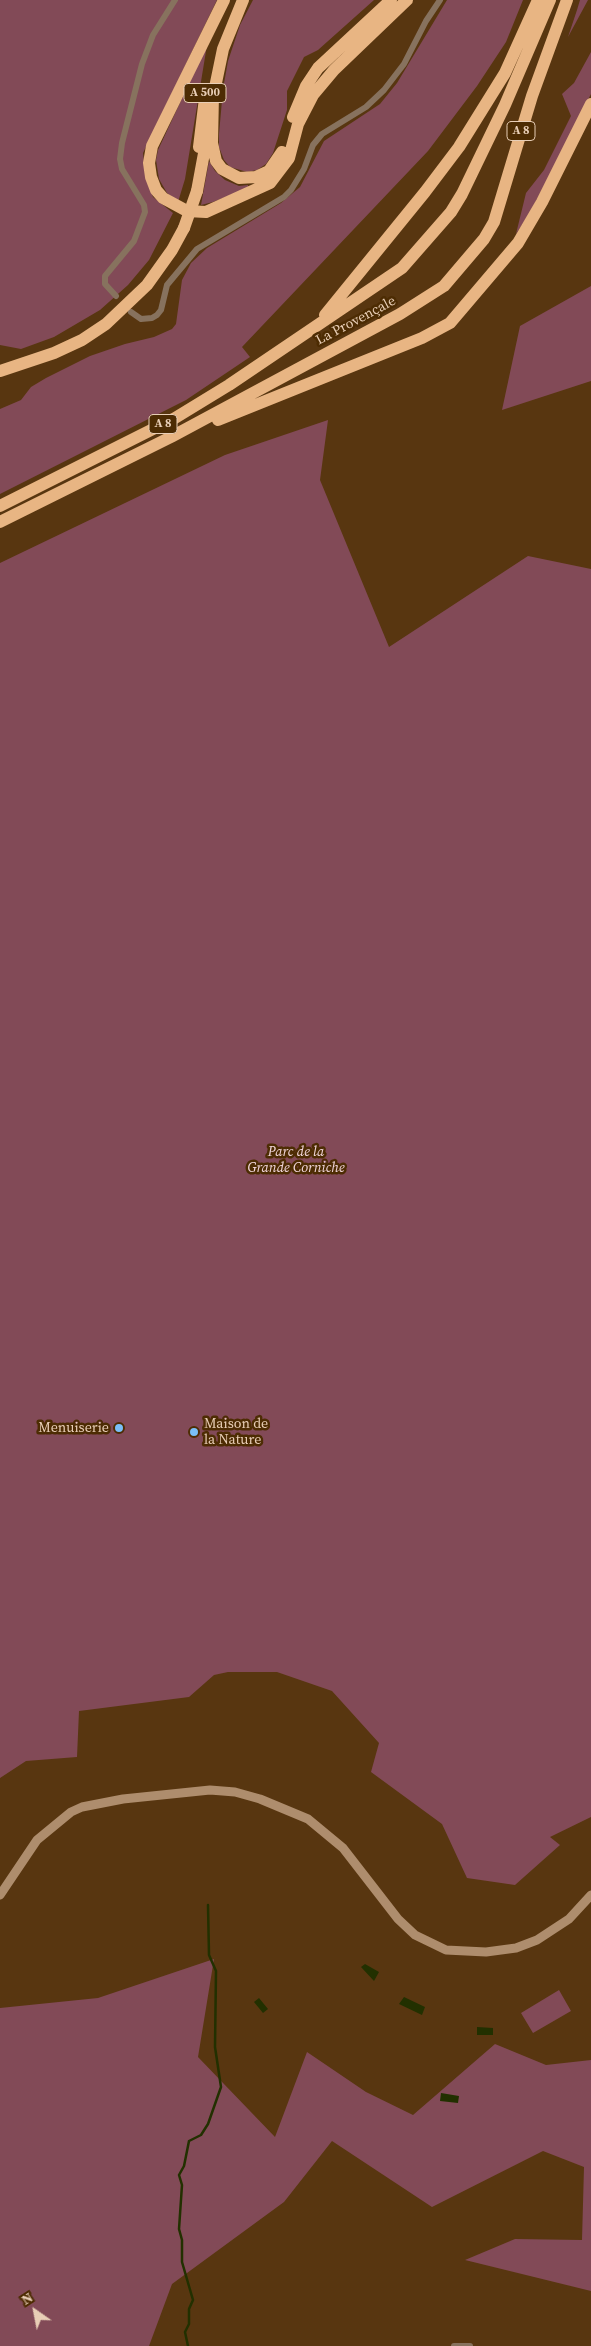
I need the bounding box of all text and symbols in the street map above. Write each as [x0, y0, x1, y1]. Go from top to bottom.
road number: A 500 [184, 84, 226, 102]
road number: A 8 [507, 122, 535, 140]
street label: La Provençale [313, 293, 399, 349]
road number: A 8 [149, 414, 177, 434]
park label: Parc de la Grande Corniche [247, 1144, 345, 1176]
place label: Maison de la Nature [204, 1416, 268, 1448]
place label: Menuiserie [38, 1420, 109, 1436]
marker: Menuiserie [113, 1422, 125, 1434]
marker: Maison de la Nature [188, 1426, 200, 1438]
north arrow [10, 2286, 60, 2336]
text: N [17, 2287, 37, 2310]

